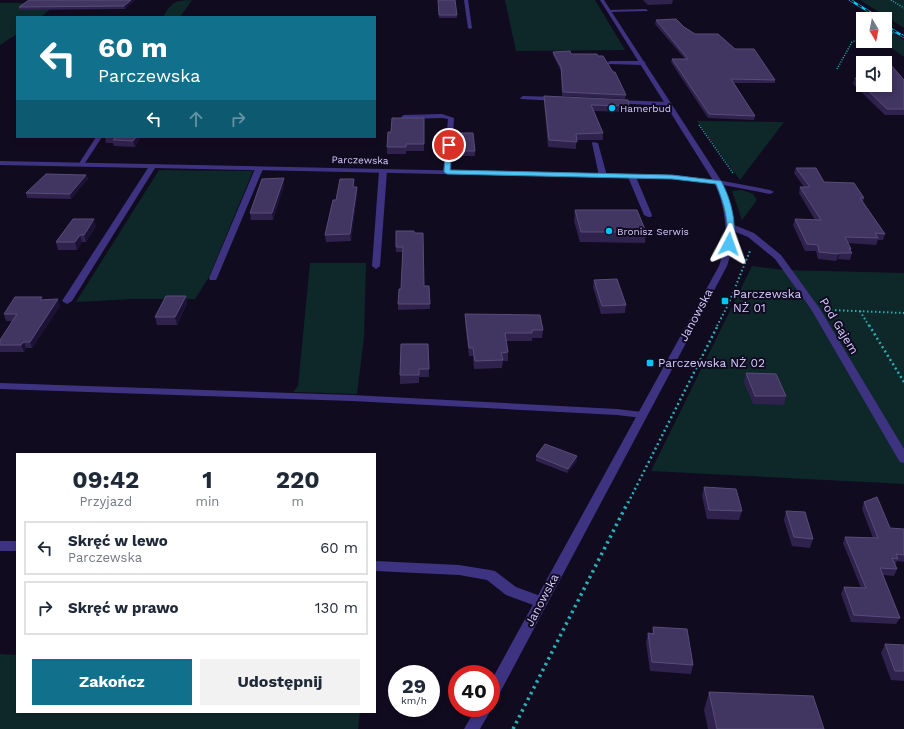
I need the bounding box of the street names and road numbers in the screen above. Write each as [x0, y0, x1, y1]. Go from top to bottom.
street label: Parczewska [331, 154, 389, 166]
street label: Janowska [676, 286, 716, 344]
street label: Pod Gajem [817, 295, 861, 357]
street label: Janowska [522, 571, 562, 629]

